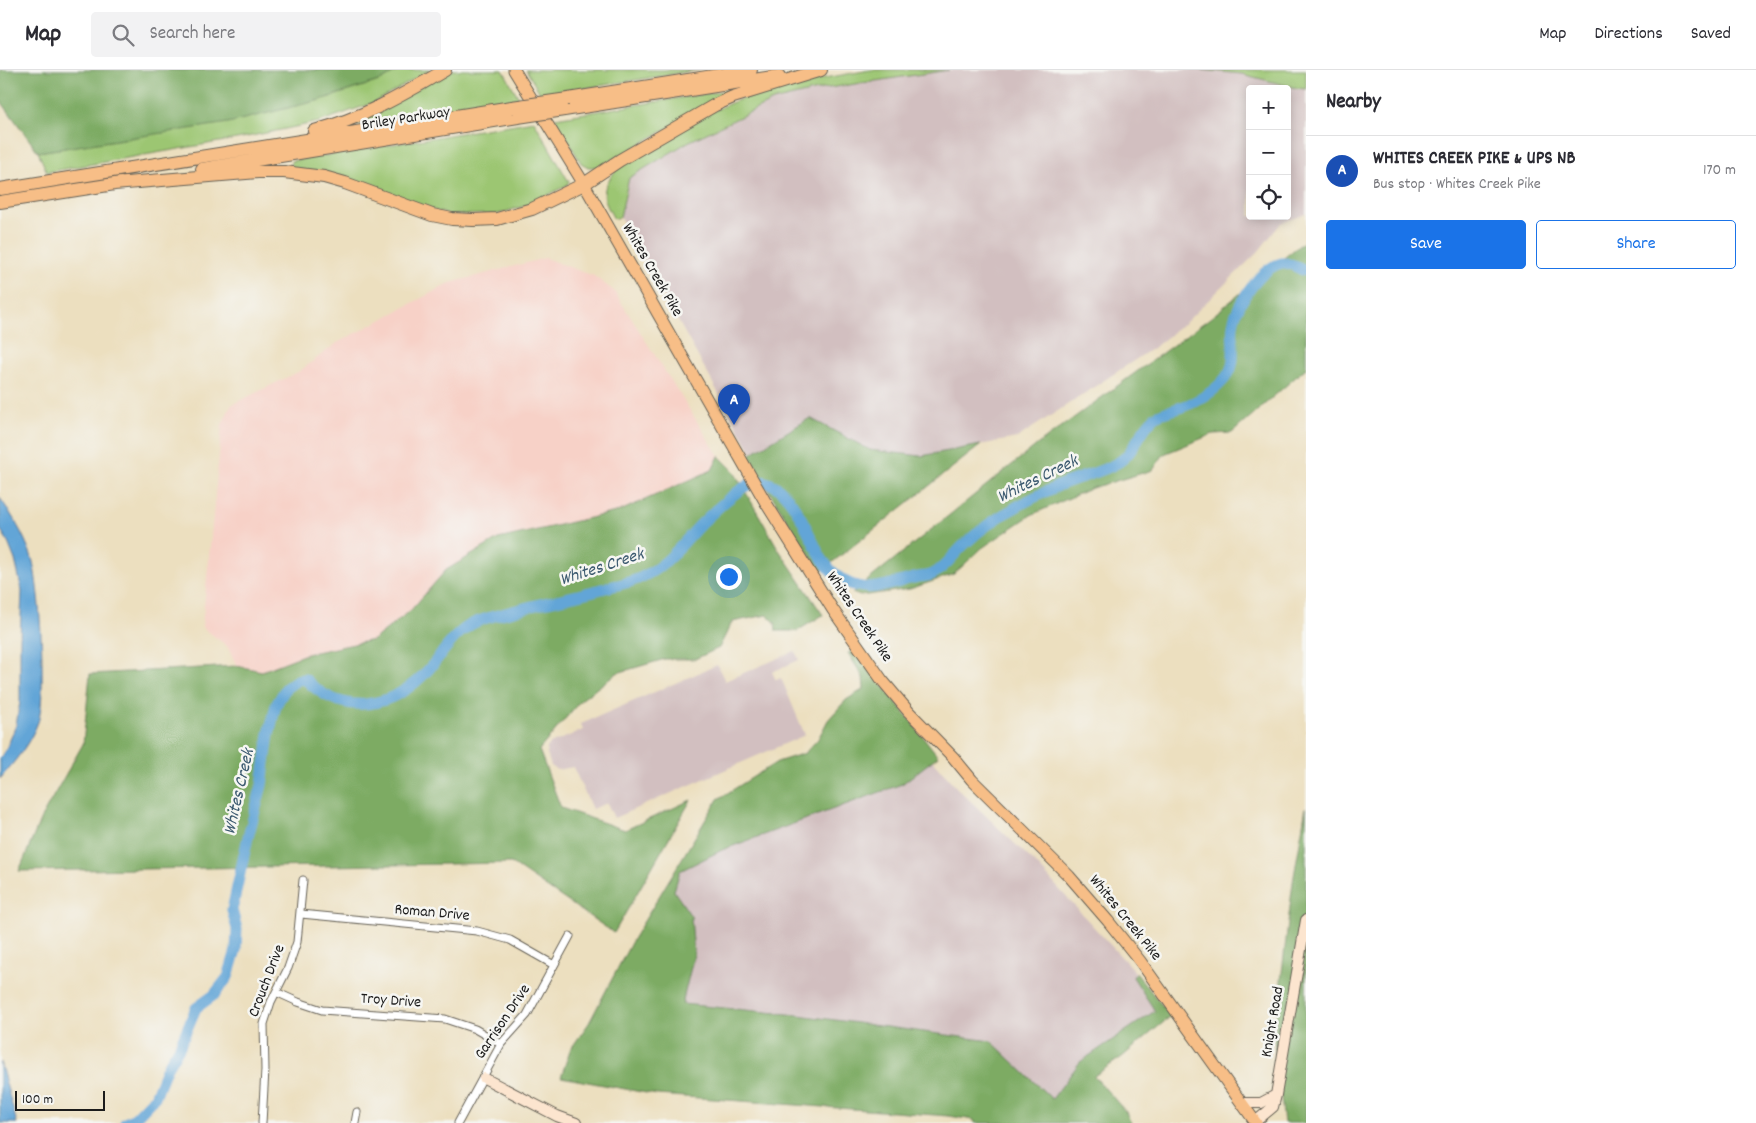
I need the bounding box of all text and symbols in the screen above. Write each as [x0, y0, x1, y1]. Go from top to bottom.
search box [91, 12, 441, 57]
text: Map [25, 18, 61, 52]
icon: search [109, 21, 137, 49]
text: Search here [149, 21, 235, 48]
text: Map [1539, 22, 1566, 47]
text: Directions [1594, 22, 1663, 47]
text: Saved [1691, 22, 1731, 47]
map controls [1246, 85, 1291, 220]
button: + [1246, 85, 1291, 130]
text: Nearby [1326, 88, 1381, 118]
street label: Briley Parkway [360, 101, 452, 137]
button: − [1246, 130, 1291, 175]
text: WHITES CREEK PIKE & UPS NB [1373, 146, 1575, 173]
text: A [1338, 159, 1346, 182]
text: 170 m [1703, 159, 1736, 182]
text: Bus stop · Whites Creek Pike [1373, 173, 1541, 196]
button: locate [1246, 175, 1291, 220]
street label: Whites Creek Pike [616, 219, 688, 321]
button: Save [1326, 220, 1526, 269]
button: Share [1536, 220, 1736, 269]
pin: A [718, 384, 750, 425]
water label: Whites Creek [993, 449, 1084, 510]
water label: Whites Creek [557, 542, 649, 593]
your location [716, 564, 742, 590]
street label: Whites Creek Pike [820, 567, 898, 667]
water label: Whites Creek [218, 745, 262, 837]
street label: Whites Creek Pike [1083, 870, 1167, 966]
street label: Roman Drive [393, 898, 471, 928]
street label: Crouch Drive [243, 941, 291, 1021]
street label: Garrison Drive [469, 980, 537, 1064]
street label: Knight Road [1255, 985, 1291, 1059]
street label: Troy Drive [360, 987, 422, 1015]
scale bar [15, 1088, 105, 1111]
text: 100 m [22, 1090, 53, 1110]

